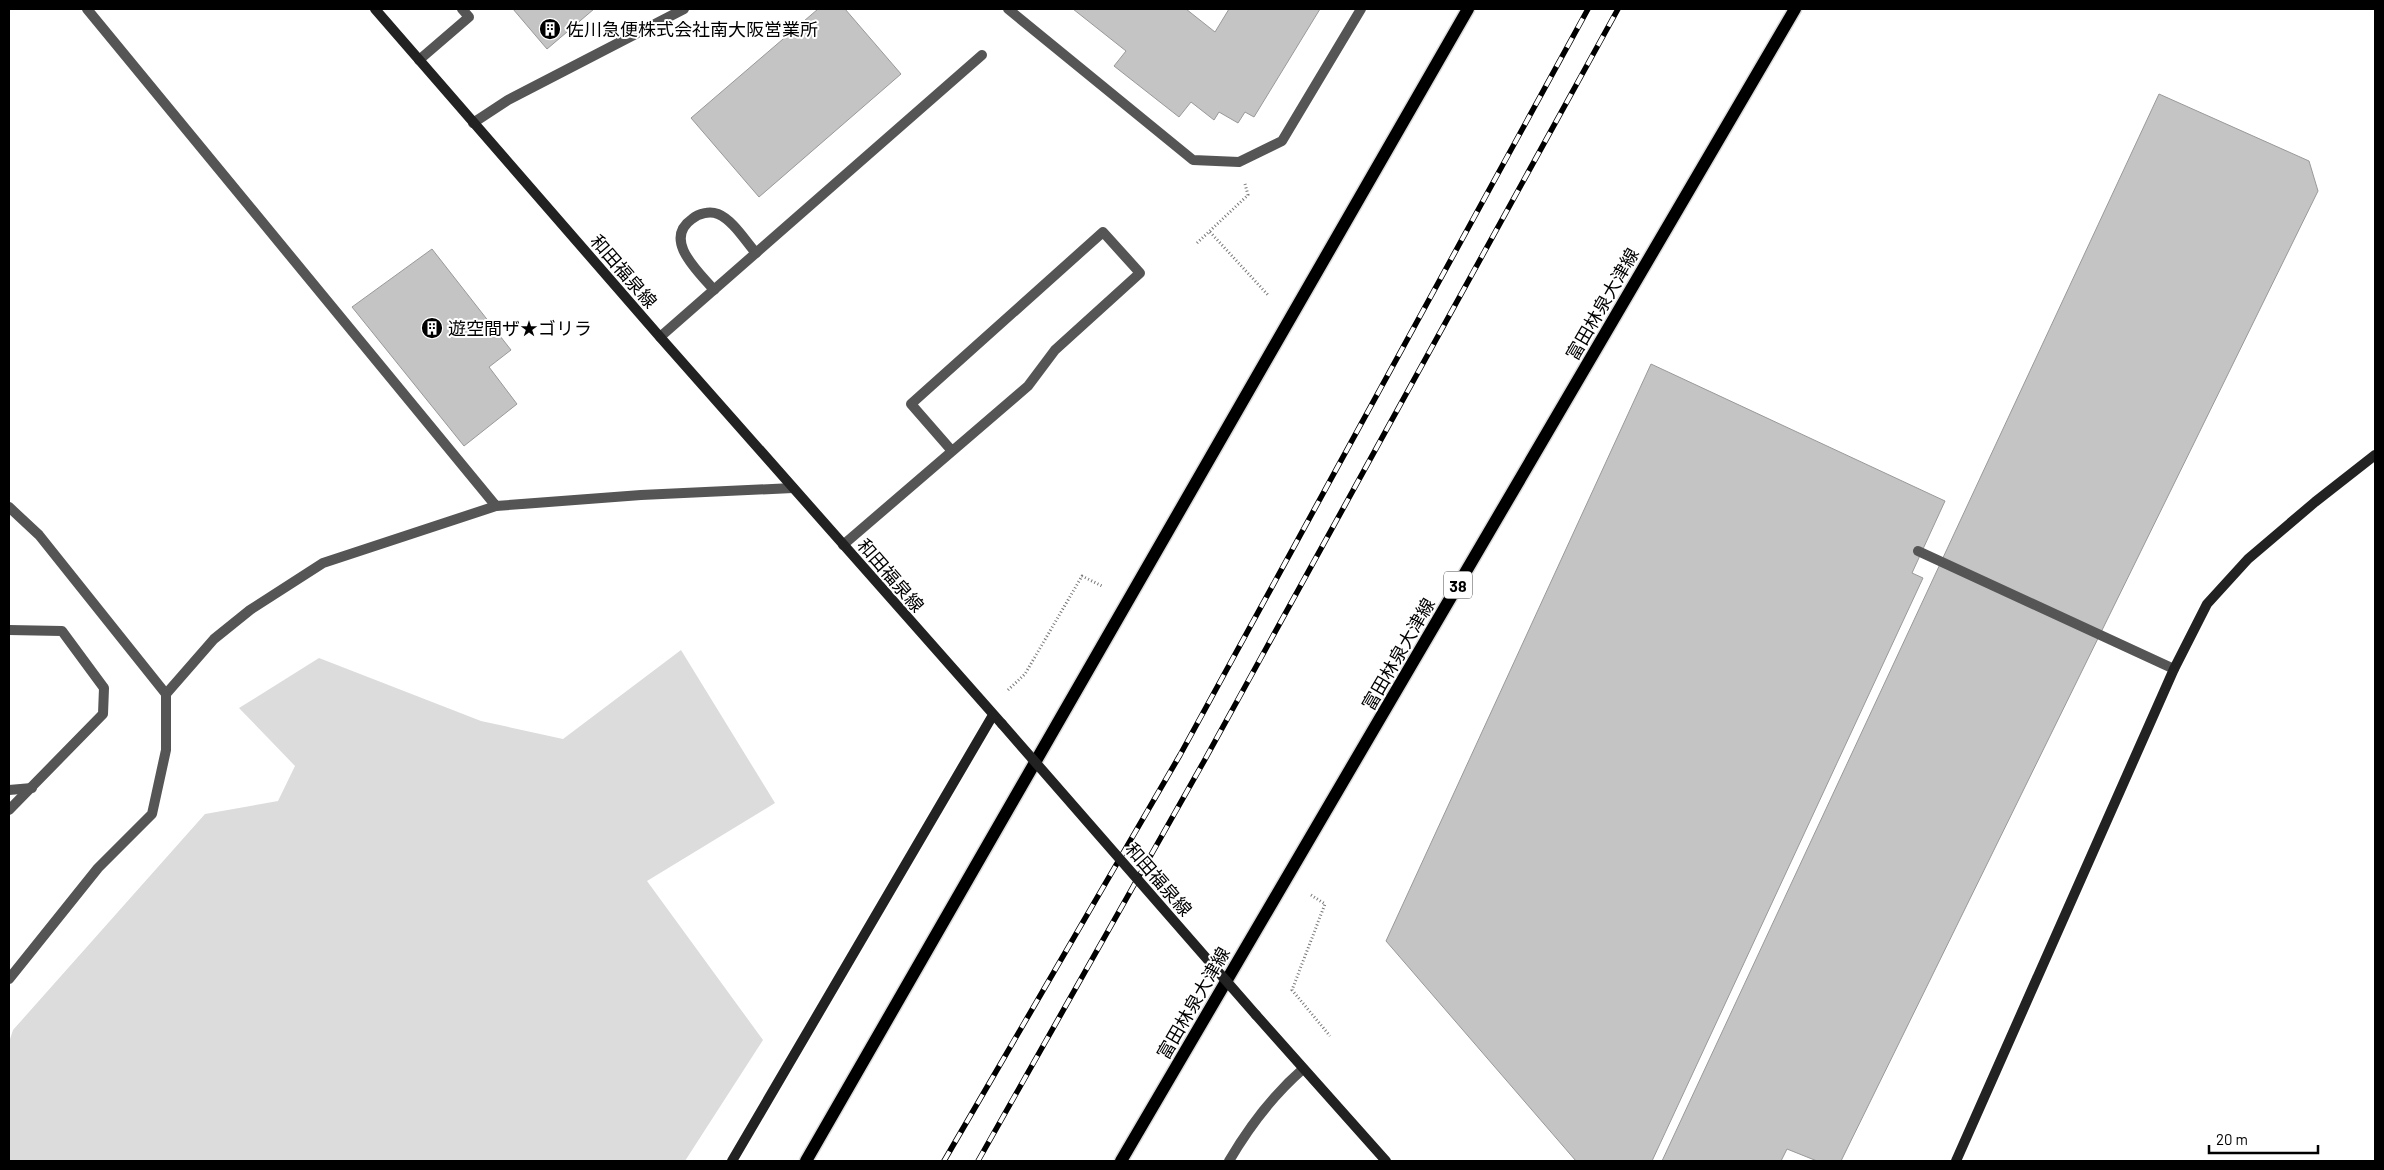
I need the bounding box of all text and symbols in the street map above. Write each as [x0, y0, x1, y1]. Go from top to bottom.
building icon: 佐川急便株式会社南大阪営業所 [538, 17, 562, 41]
place label: 佐川急便株式会社南大阪営業所 [566, 18, 818, 40]
street label: 和田福泉線 [586, 230, 662, 312]
street label: 富田林泉大津線 [1561, 244, 1643, 364]
building icon: 遊空間ザ★ゴリラ [420, 316, 444, 340]
place label: 遊空間ザ★ゴリラ [448, 317, 592, 339]
street label: 和田福泉線 [853, 534, 929, 616]
road number: 38 [1444, 572, 1472, 598]
street label: 富田林泉大津線 [1357, 594, 1439, 714]
street label: 和田福泉線 [1121, 838, 1197, 920]
street label: 富田林泉大津線 [1152, 943, 1234, 1063]
scale bar [2209, 1122, 2318, 1154]
text: 20 m [2216, 1130, 2248, 1148]

